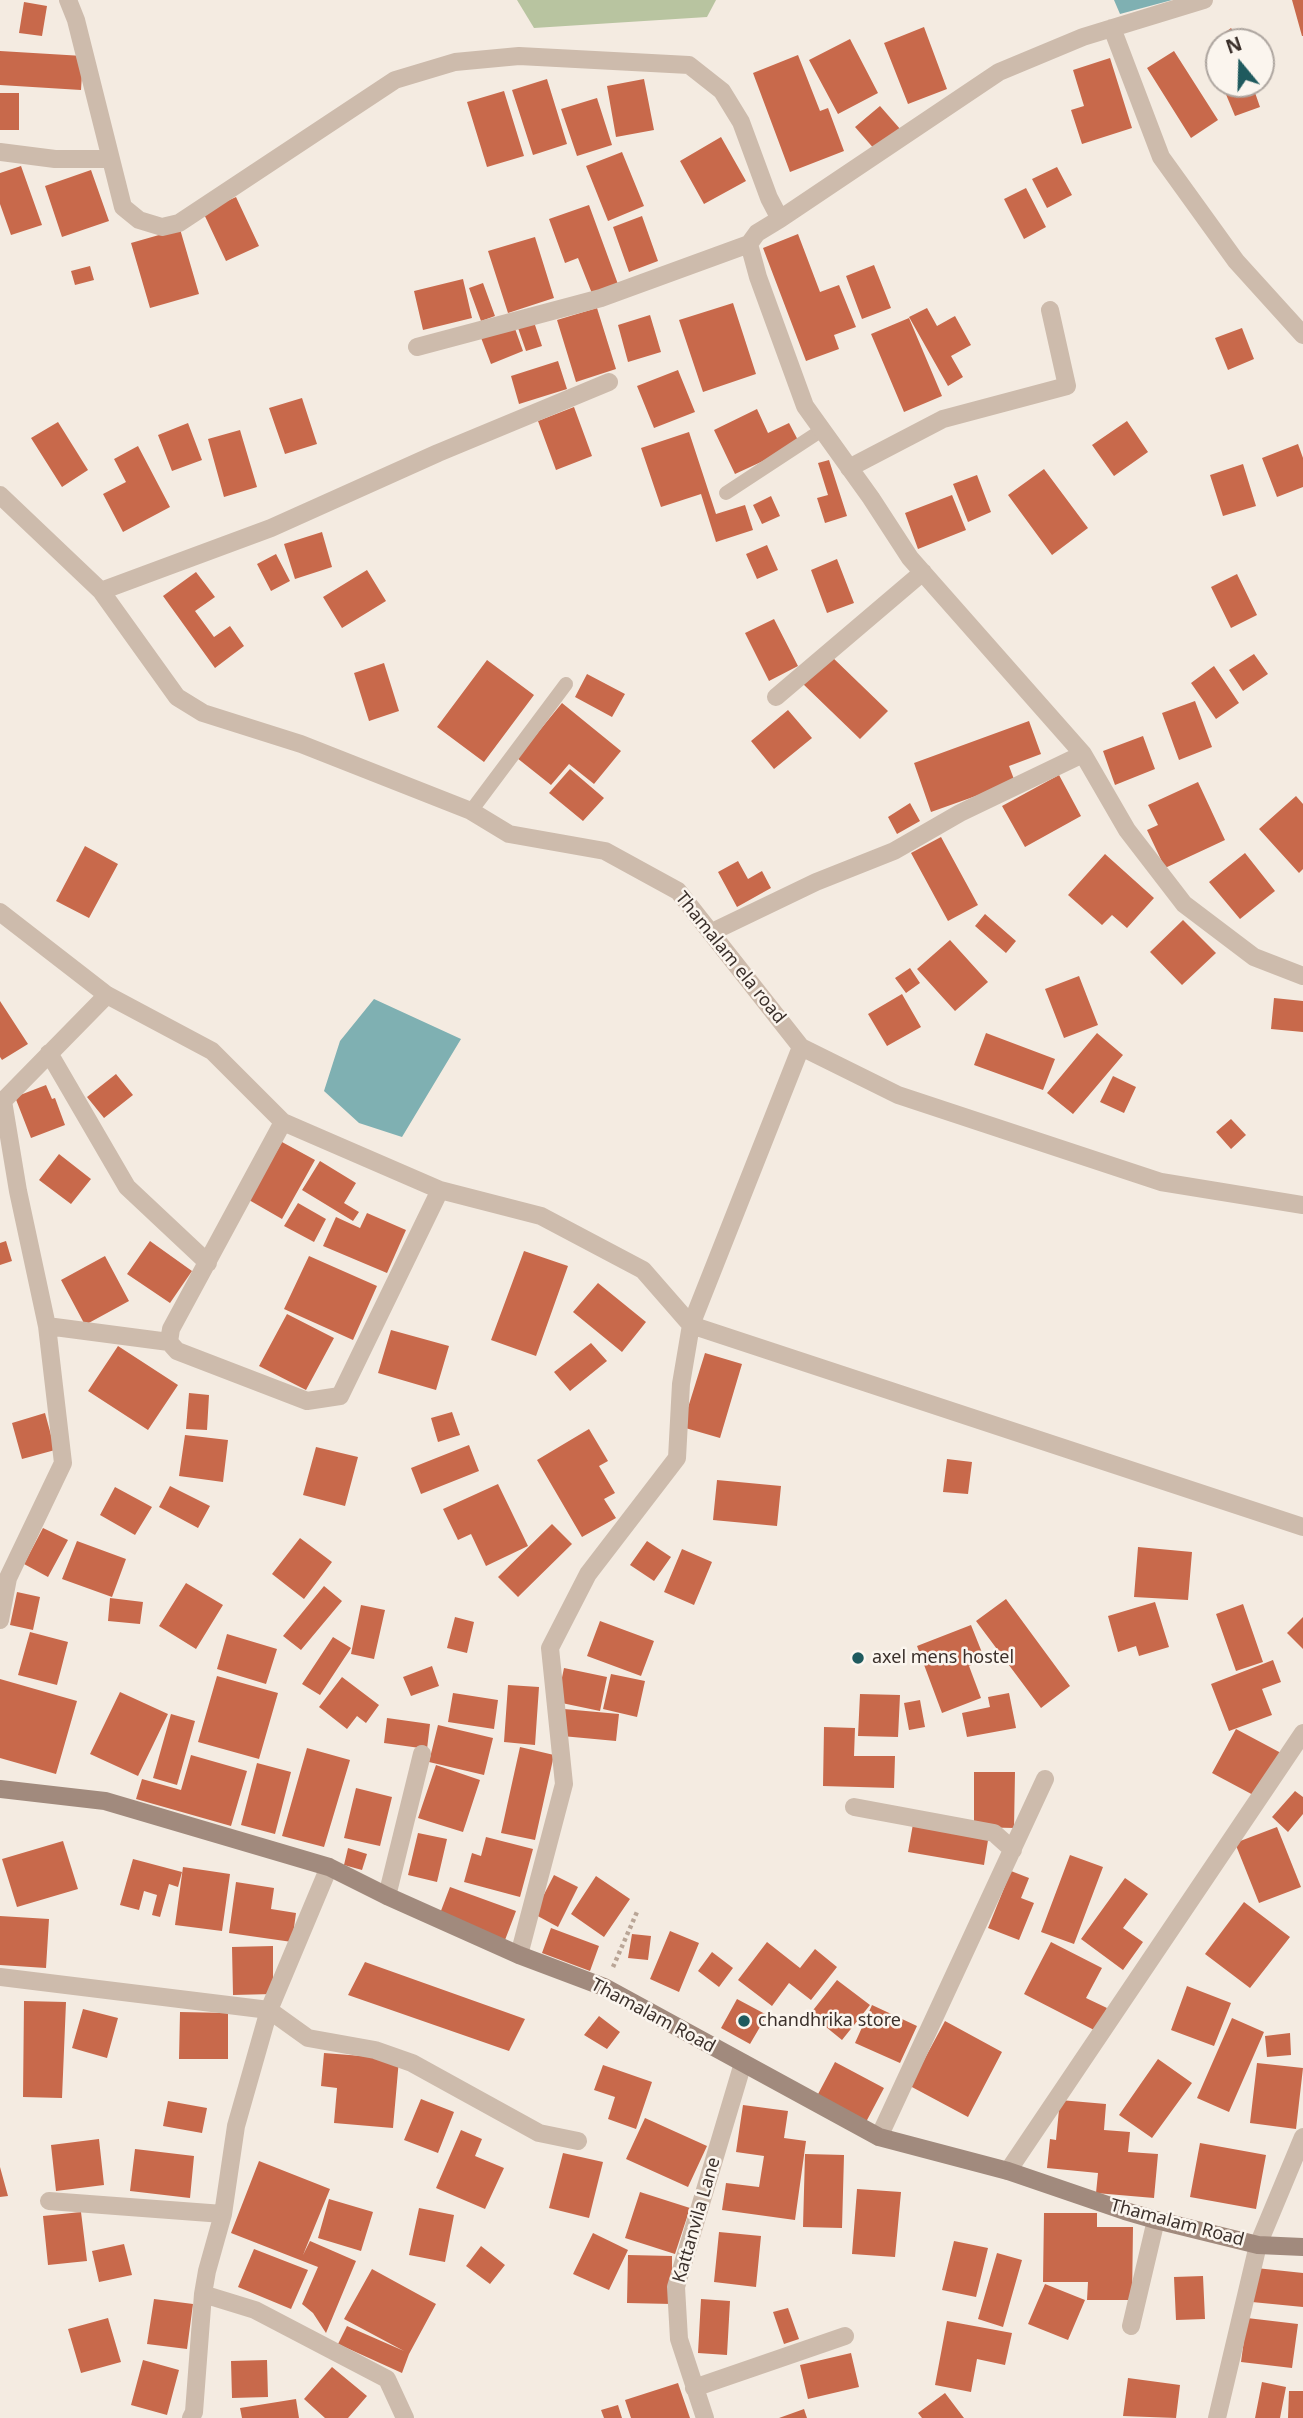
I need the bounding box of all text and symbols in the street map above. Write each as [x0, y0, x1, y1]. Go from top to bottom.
north arrow [1205, 28, 1275, 98]
text: N [1222, 30, 1245, 60]
street label: Thamalam ela road [670, 888, 790, 1028]
place label: axel mens hostel [872, 1647, 1014, 1669]
marker: axel mens hostel [850, 1650, 866, 1666]
street label: Thamalam Road [587, 1974, 719, 2058]
place label: chandhrika store [758, 2010, 901, 2032]
marker: chandhrika store [736, 2013, 752, 2029]
street label: Kattanvila Lane [669, 2155, 725, 2285]
street label: Thamalam Road [1108, 2195, 1246, 2251]

